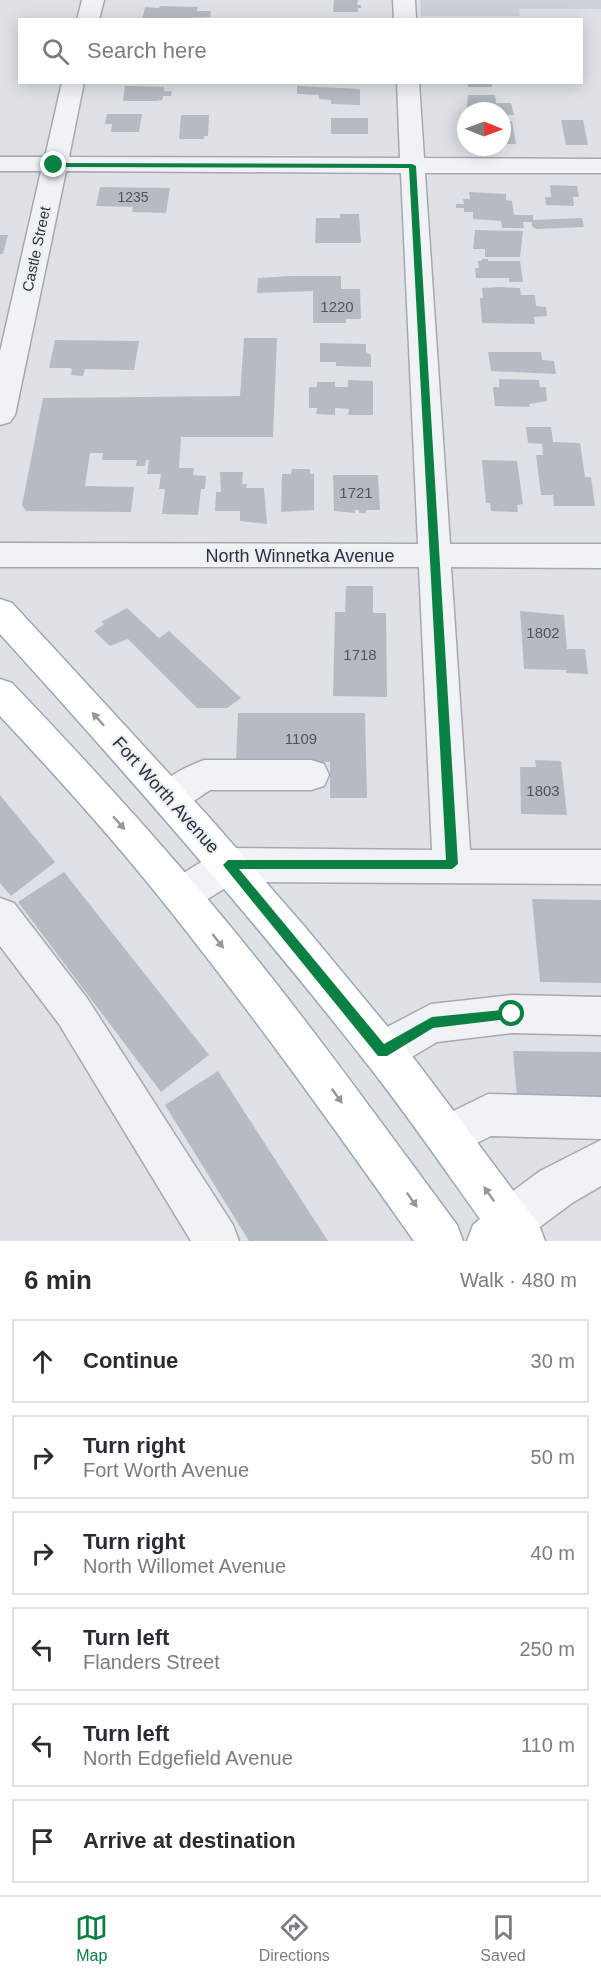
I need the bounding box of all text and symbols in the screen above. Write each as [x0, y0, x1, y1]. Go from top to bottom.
search box [18, 18, 583, 84]
icon: search [39, 35, 72, 68]
text: Search here [87, 38, 207, 63]
north arrow [457, 102, 511, 156]
route end [40, 151, 66, 177]
house number: 1235 [117, 189, 149, 205]
street label: Castle Street [19, 204, 53, 293]
house number: 1220 [320, 298, 354, 315]
house number: 1721 [339, 484, 373, 501]
street label: North Winnetka Avenue [206, 546, 394, 566]
house number: 1802 [526, 624, 560, 641]
house number: 1718 [343, 646, 377, 663]
one-way arrow [91, 712, 105, 727]
house number: 1109 [285, 730, 317, 747]
street label: Fort Worth Avenue [109, 733, 223, 857]
house number: 1803 [526, 782, 560, 799]
one-way arrow [113, 815, 126, 831]
one-way arrow [211, 934, 223, 949]
route start [498, 1000, 524, 1026]
one-way arrow [330, 1088, 342, 1103]
one-way arrow [483, 1186, 495, 1202]
one-way arrow [406, 1192, 418, 1208]
text: 6 min [24, 1265, 92, 1295]
text: Walk · 480 m [460, 1269, 577, 1291]
icon: ahead [26, 1345, 59, 1378]
text: Continue [83, 1348, 178, 1373]
text: 30 m [531, 1350, 575, 1372]
text: Turn right [83, 1433, 185, 1458]
icon: right [26, 1441, 59, 1474]
text: 50 m [531, 1446, 575, 1468]
text: Fort Worth Avenue [83, 1459, 249, 1481]
text: Turn right [83, 1529, 185, 1554]
icon: right [26, 1537, 59, 1570]
text: 40 m [531, 1542, 575, 1564]
text: North Willomet Avenue [83, 1555, 286, 1577]
text: Turn left [83, 1625, 169, 1650]
icon: left [26, 1633, 59, 1666]
text: 250 m [519, 1638, 575, 1660]
text: Flanders Street [83, 1651, 220, 1673]
text: Turn left [83, 1721, 169, 1746]
icon: left [26, 1729, 59, 1762]
text: 110 m [521, 1734, 575, 1756]
text: North Edgefield Avenue [83, 1747, 293, 1769]
icon: arrive [26, 1825, 59, 1858]
text: Arrive at destination [83, 1828, 296, 1853]
tab: Map [75, 1911, 108, 1965]
tab: Directions [259, 1911, 330, 1965]
tab: Saved [480, 1911, 526, 1965]

